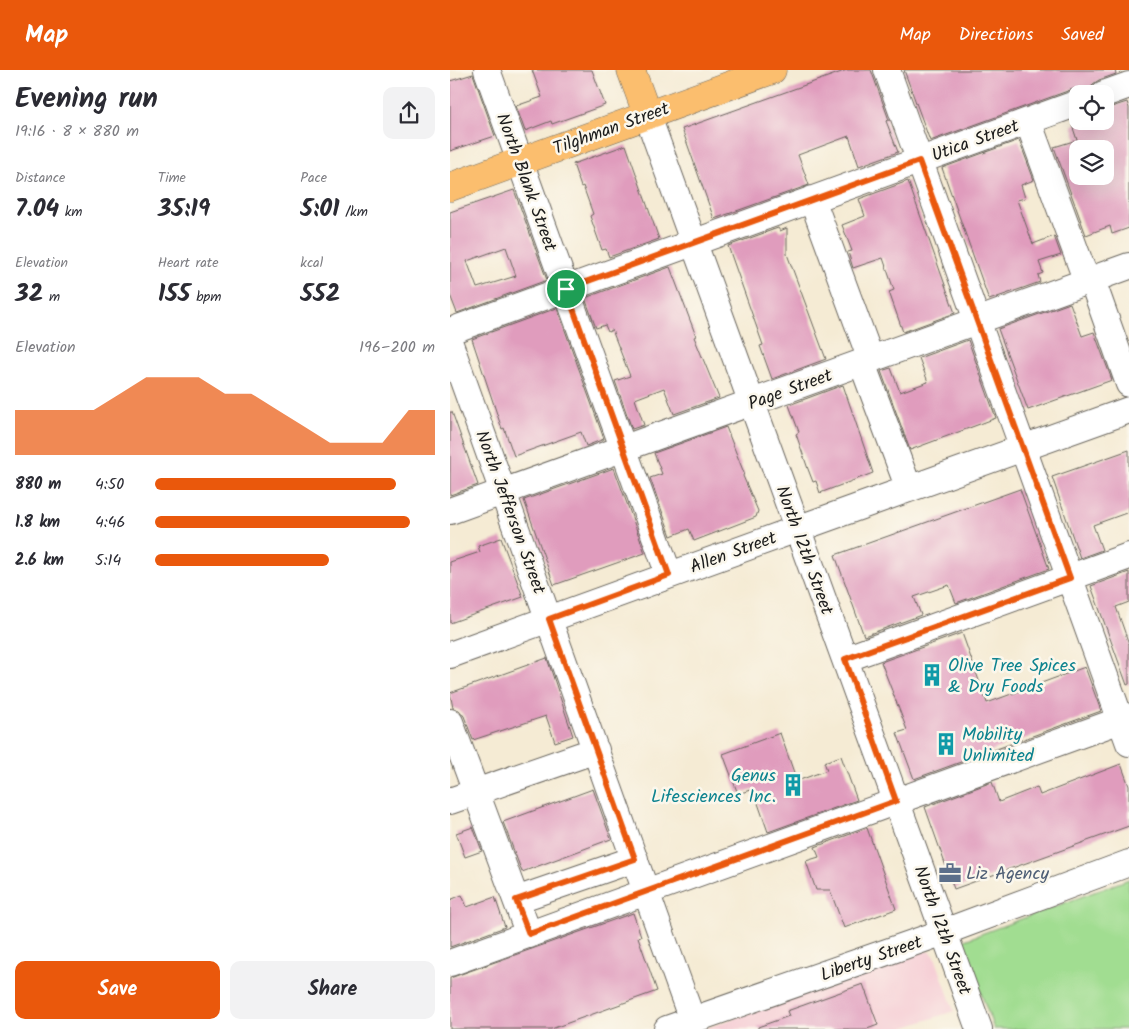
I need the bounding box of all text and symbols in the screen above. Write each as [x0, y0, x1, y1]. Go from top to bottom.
text: Map [25, 16, 68, 55]
text: Map [899, 21, 931, 50]
text: Directions [959, 21, 1033, 50]
text: Saved [1061, 21, 1104, 50]
text: Evening run [15, 77, 158, 122]
map controls [1069, 85, 1114, 185]
button: locate [1069, 85, 1114, 130]
button: share [383, 87, 435, 139]
street label: Tilghman Street [549, 95, 675, 164]
street label: North Blank Street [487, 109, 564, 257]
street label: Utica Street [928, 112, 1024, 171]
text: 19:16 · 8 × 880 m [15, 119, 139, 144]
button: layers [1069, 140, 1114, 185]
text: Distance [15, 167, 65, 189]
text: Time [158, 167, 186, 189]
text: Pace [300, 167, 327, 189]
text: 7.04 [15, 189, 59, 229]
text: 35:19 [158, 189, 210, 229]
text: 5:01 [300, 189, 340, 229]
text: km [59, 201, 83, 223]
text: /km [340, 201, 368, 223]
text: Elevation [15, 252, 68, 274]
text: Heart rate [158, 252, 219, 274]
text: kcal [300, 252, 323, 274]
pin [545, 268, 587, 310]
text: 32 [15, 274, 43, 314]
text: 155 [158, 274, 191, 314]
text: 552 [300, 274, 340, 314]
icon: arrive [552, 275, 580, 303]
text: m [43, 286, 60, 308]
text: bpm [191, 286, 221, 308]
text: Elevation [15, 335, 76, 360]
text: 196–200 m [359, 335, 435, 360]
street label: Page Street [744, 361, 838, 419]
street label: North Jefferson Street [466, 426, 553, 600]
text: 880 m [15, 472, 61, 497]
text: 4:50 [95, 472, 124, 497]
street label: North 12th Street [767, 482, 841, 620]
text: 1.8 km [15, 510, 60, 535]
text: 4:46 [95, 510, 125, 535]
street label: Allen Street [686, 524, 782, 582]
text: 2.6 km [15, 548, 64, 573]
text: 5:14 [95, 548, 121, 573]
place label: Olive Tree Spices & Dry Foods [948, 652, 1076, 702]
building icon: Olive Tree Spices & Dry Foods [919, 662, 945, 688]
place label: Mobility Unlimited [962, 721, 1035, 771]
building icon: Mobility Unlimited [933, 731, 959, 757]
place label: Genus Lifesciences Inc. [651, 762, 776, 812]
building icon: Genus Lifesciences Inc. [780, 772, 806, 798]
office icon: Liz Agency [937, 860, 963, 886]
place label: Liz Agency [966, 860, 1049, 889]
street label: North 12th Street [905, 862, 979, 1000]
street label: Liberty Street [817, 928, 927, 990]
button: Save [15, 961, 220, 1019]
button: Share [230, 961, 435, 1019]

